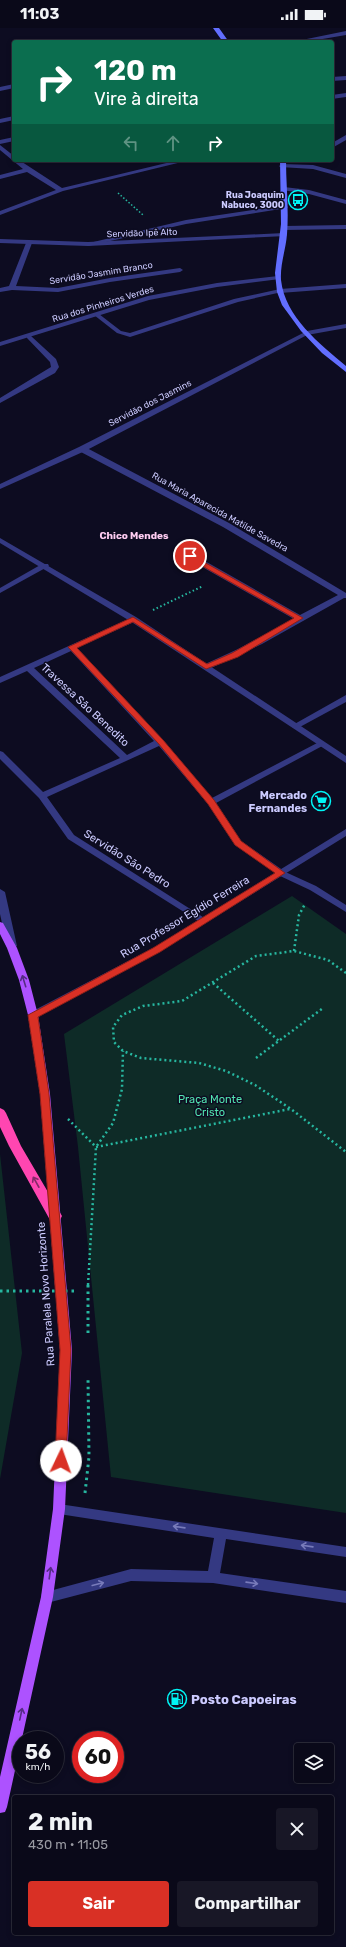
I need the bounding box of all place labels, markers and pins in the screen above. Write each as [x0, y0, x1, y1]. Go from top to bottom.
bus stop icon: Rua Joaquim Nabuco, 3000 [287, 189, 309, 211]
place label: Rua Joaquim Nabuco, 3000 [221, 190, 284, 210]
pin [173, 539, 207, 573]
place label: Mercado Fernandes [249, 789, 307, 815]
supermarket icon: Mercado Fernandes [310, 790, 332, 812]
fuel station icon: Posto Capoeiras [166, 1688, 188, 1710]
place label: Posto Capoeiras [191, 1692, 297, 1707]

